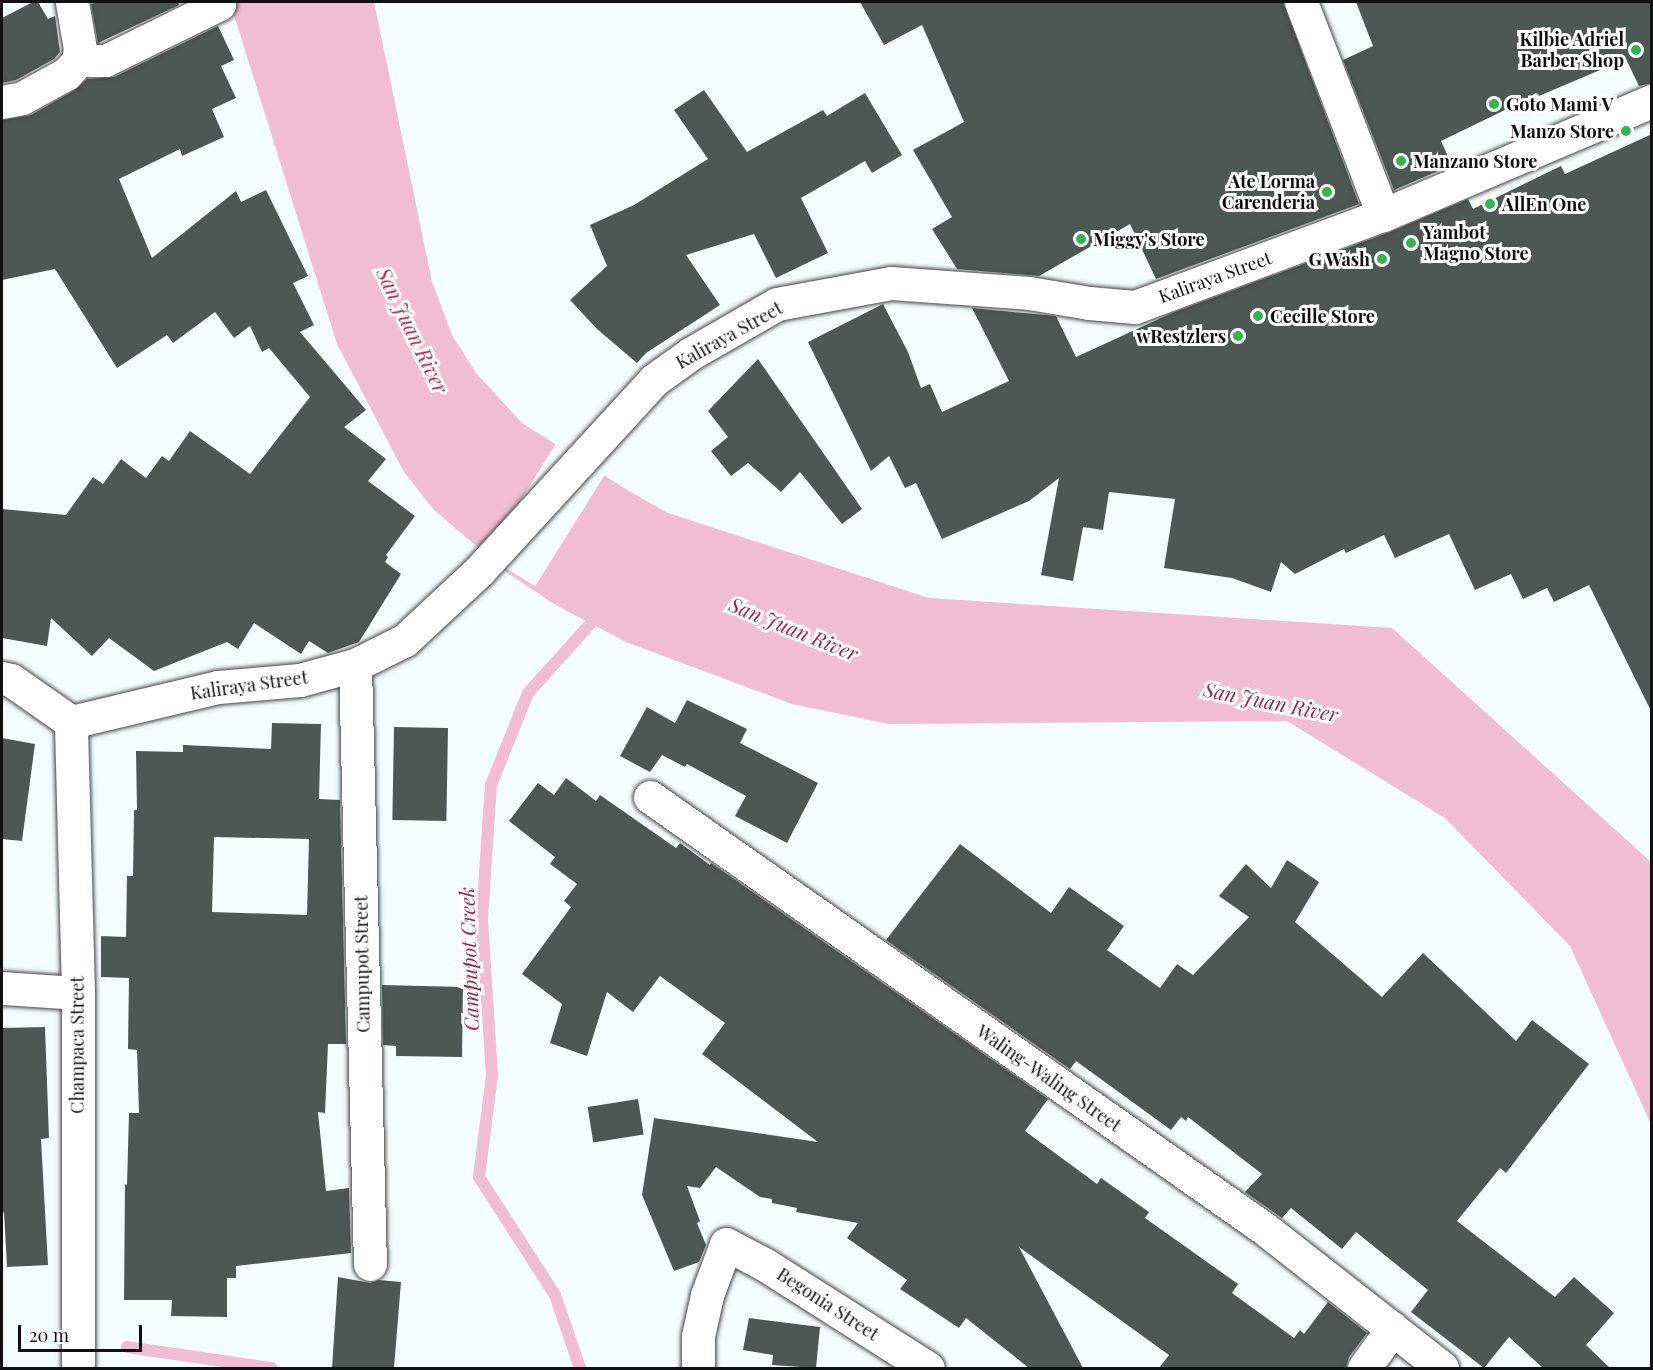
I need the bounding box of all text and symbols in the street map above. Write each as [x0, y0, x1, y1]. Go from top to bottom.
place label: Kilbie Adriel Barber Shop [1519, 29, 1624, 72]
marker: Kilbie Adriel Barber Shop [1629, 43, 1643, 57]
place label: Goto Mami V [1506, 93, 1614, 115]
marker: Goto Mami V [1487, 97, 1501, 111]
place label: Manzo Store [1510, 120, 1614, 142]
marker: Manzo Store [1619, 124, 1633, 138]
place label: Manzano Store [1413, 150, 1537, 172]
marker: Manzano Store [1394, 154, 1408, 168]
place label: Ate Lorma Carenderia [1222, 171, 1315, 213]
marker: Ate Lorma Carenderia [1320, 185, 1334, 199]
place label: AllEn One [1502, 193, 1586, 215]
marker: AllEn One [1483, 197, 1497, 211]
place label: Yambot Magno Store [1423, 222, 1528, 264]
place label: Miggy's Store [1093, 228, 1205, 250]
marker: Miggy's Store [1074, 232, 1088, 246]
marker: Yambot Magno Store [1404, 236, 1418, 250]
street label: Kaliraya Street [1155, 247, 1275, 307]
place label: G Wash [1308, 248, 1370, 270]
marker: G Wash [1375, 252, 1389, 266]
water label: San Juan River [372, 263, 454, 397]
street label: Kaliraya Street [672, 297, 786, 373]
place label: Cecille Store [1270, 305, 1375, 327]
marker: Cecille Store [1251, 309, 1265, 323]
place label: wRestzlers [1136, 325, 1226, 347]
marker: wRestzlers [1231, 329, 1245, 343]
water label: San Juan River [726, 591, 862, 665]
street label: Kaliraya Street [189, 666, 309, 704]
water label: San Juan River [1202, 676, 1340, 726]
water label: Campupot Creek [453, 887, 483, 1031]
street label: Campupot Street [350, 895, 374, 1033]
street label: Champaca Street [66, 976, 88, 1114]
street label: Waling-Waling Street [973, 1020, 1125, 1136]
street label: Begonia Street [773, 1263, 883, 1345]
scale bar [21, 1313, 146, 1351]
text: 20 m [29, 1323, 69, 1347]

